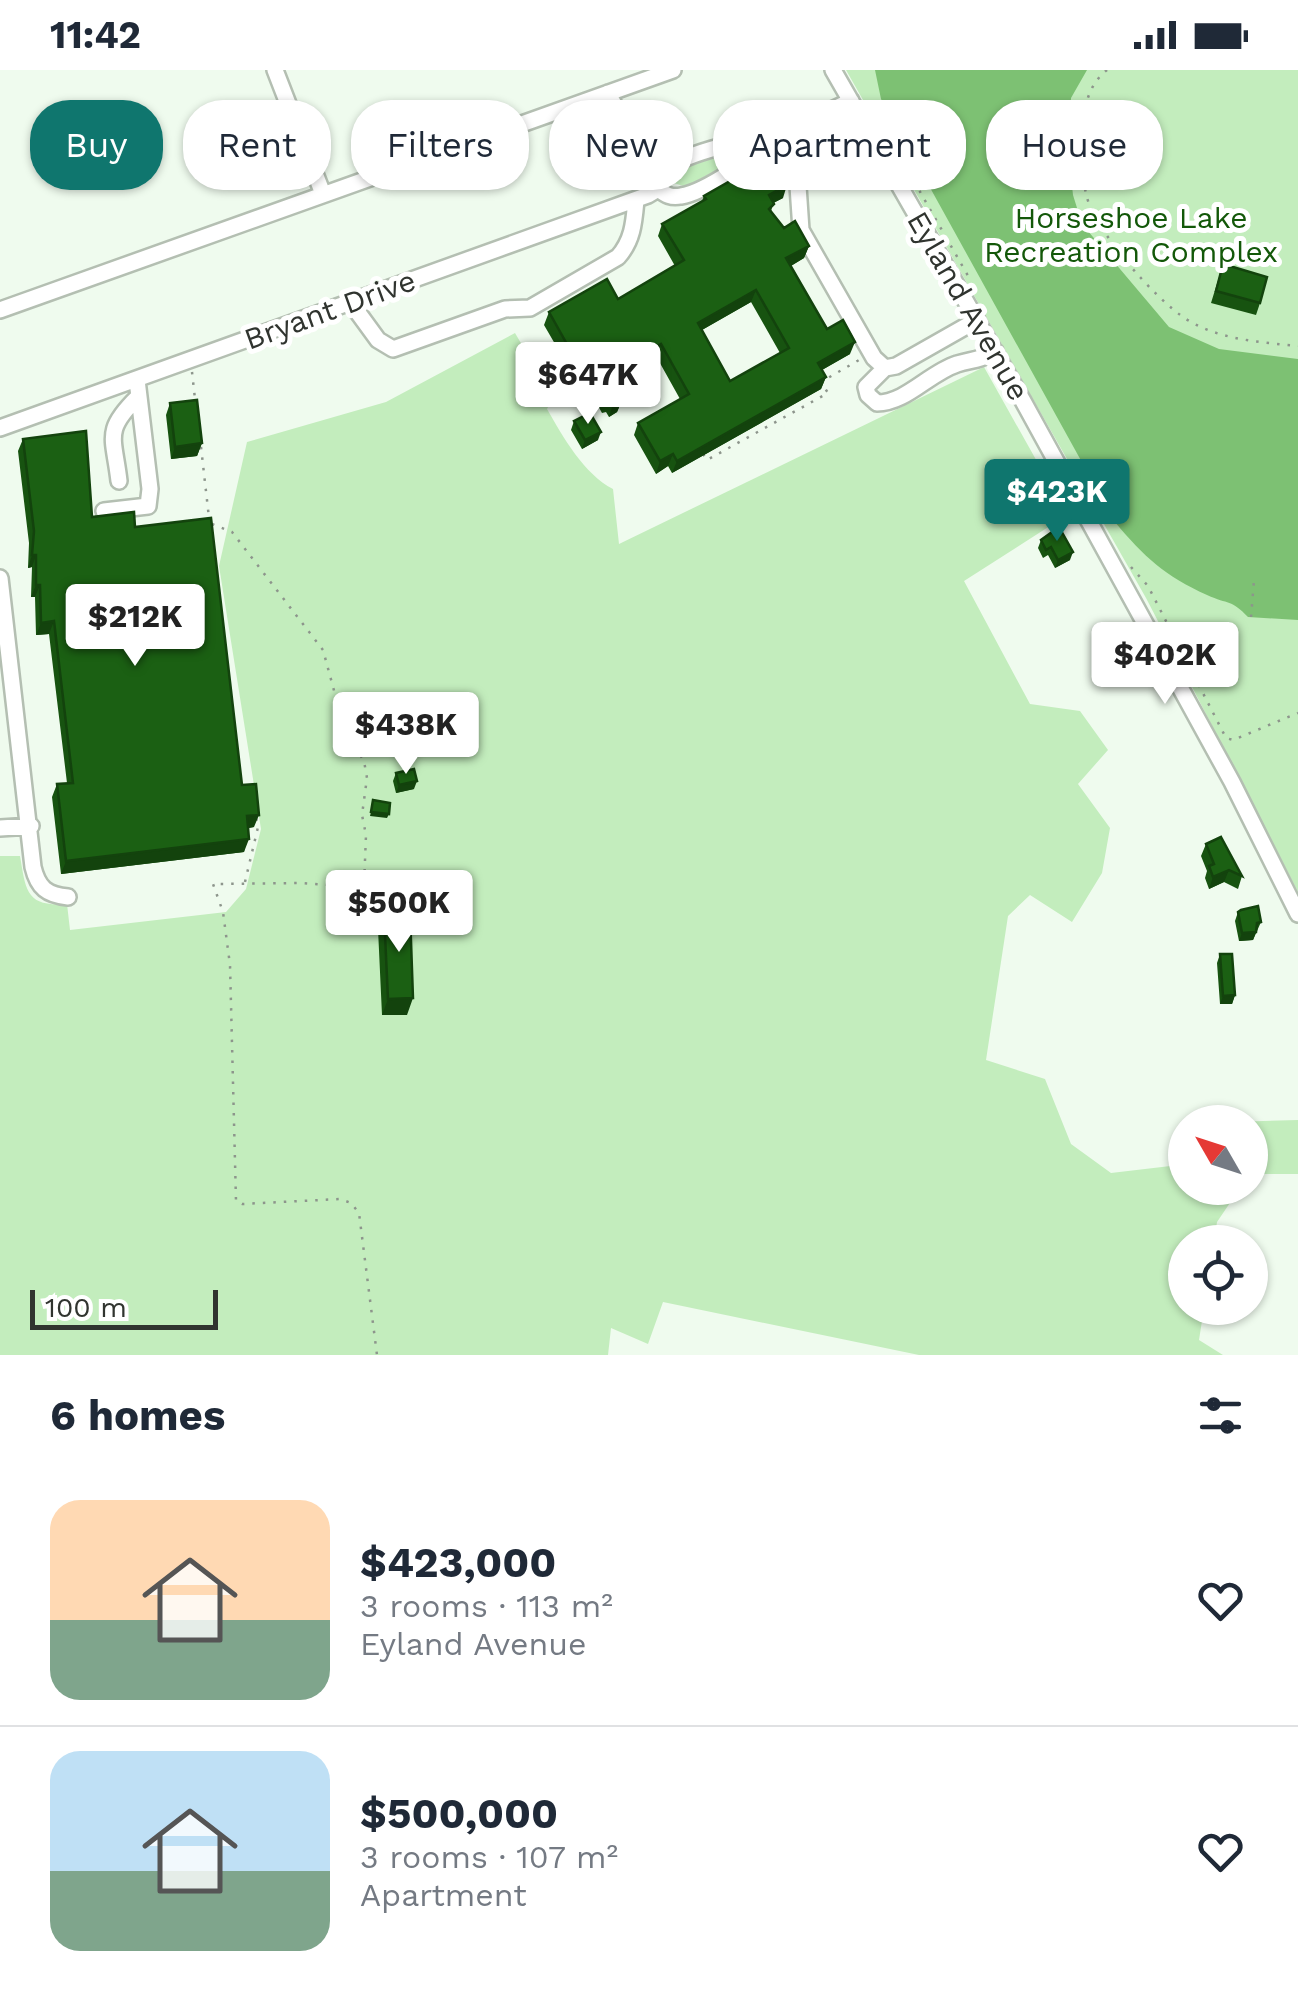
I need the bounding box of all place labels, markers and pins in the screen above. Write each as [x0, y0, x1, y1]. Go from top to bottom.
pin: $647K [518, 342, 658, 427]
pin: $423K [987, 459, 1127, 544]
pin: $212K [65, 584, 205, 669]
pin: $402K [1095, 622, 1235, 707]
pin: $438K [336, 692, 476, 777]
pin: $500K [329, 870, 469, 955]

